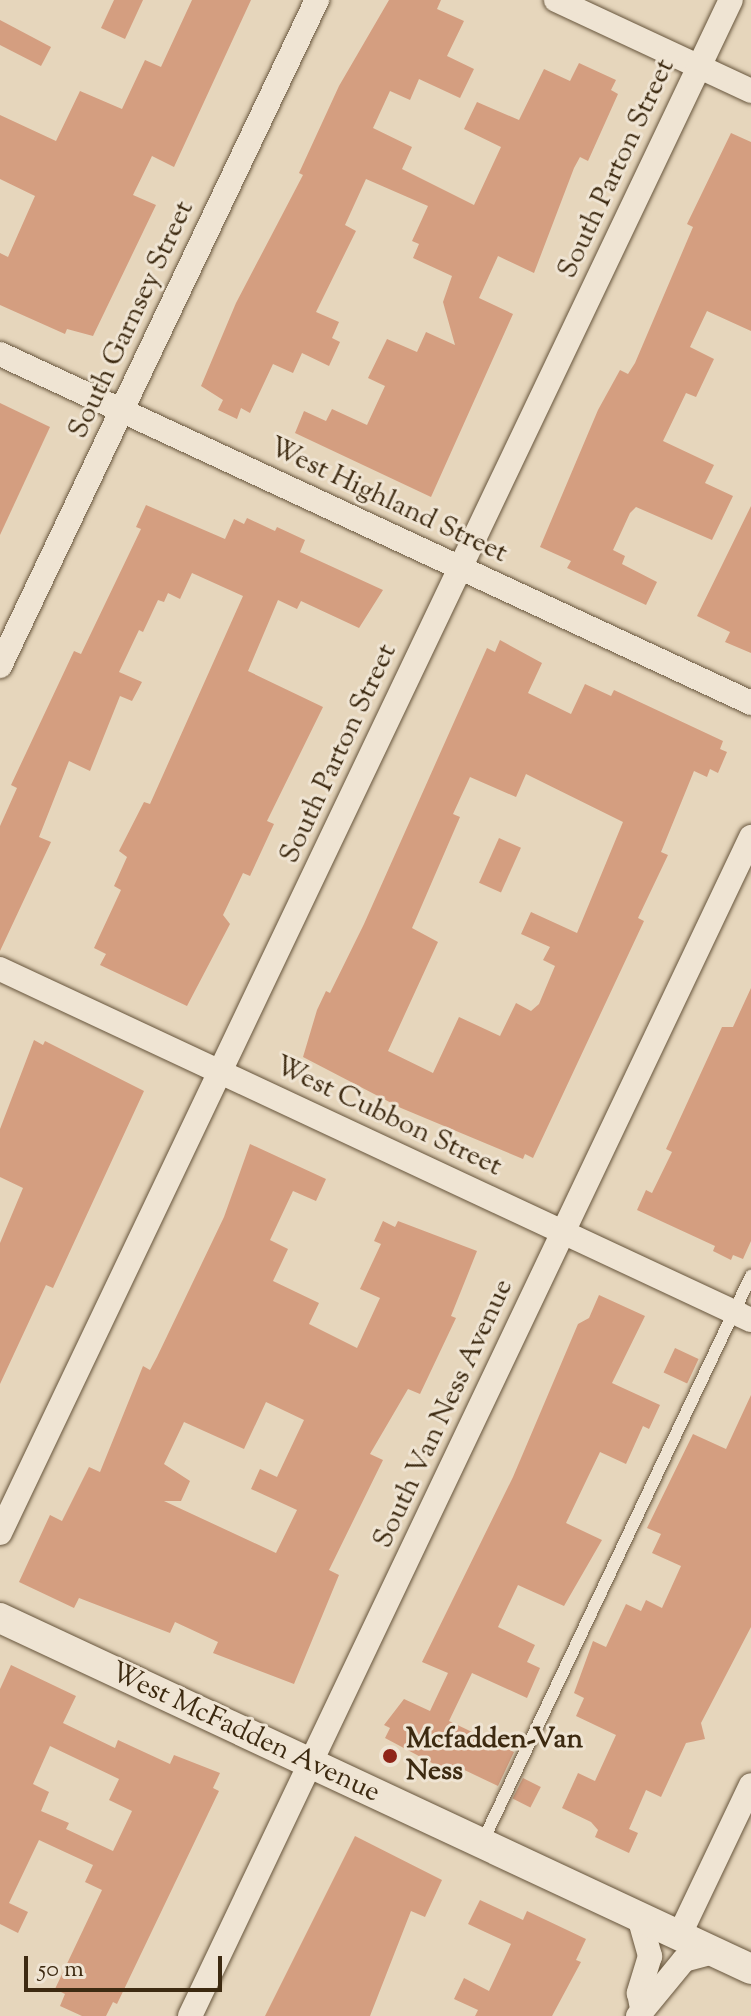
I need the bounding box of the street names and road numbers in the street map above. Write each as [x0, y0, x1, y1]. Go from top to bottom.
street label: South Parton Street [551, 54, 683, 284]
street label: South Garnsey Street [62, 196, 202, 444]
street label: West Highland Street [263, 431, 513, 571]
street label: South Parton Street [273, 639, 405, 869]
street label: West Cubbon Street [269, 1050, 507, 1184]
street label: South Van Ness Avenue [367, 1274, 521, 1554]
street label: West McFadden Avenue [105, 1656, 385, 1810]

